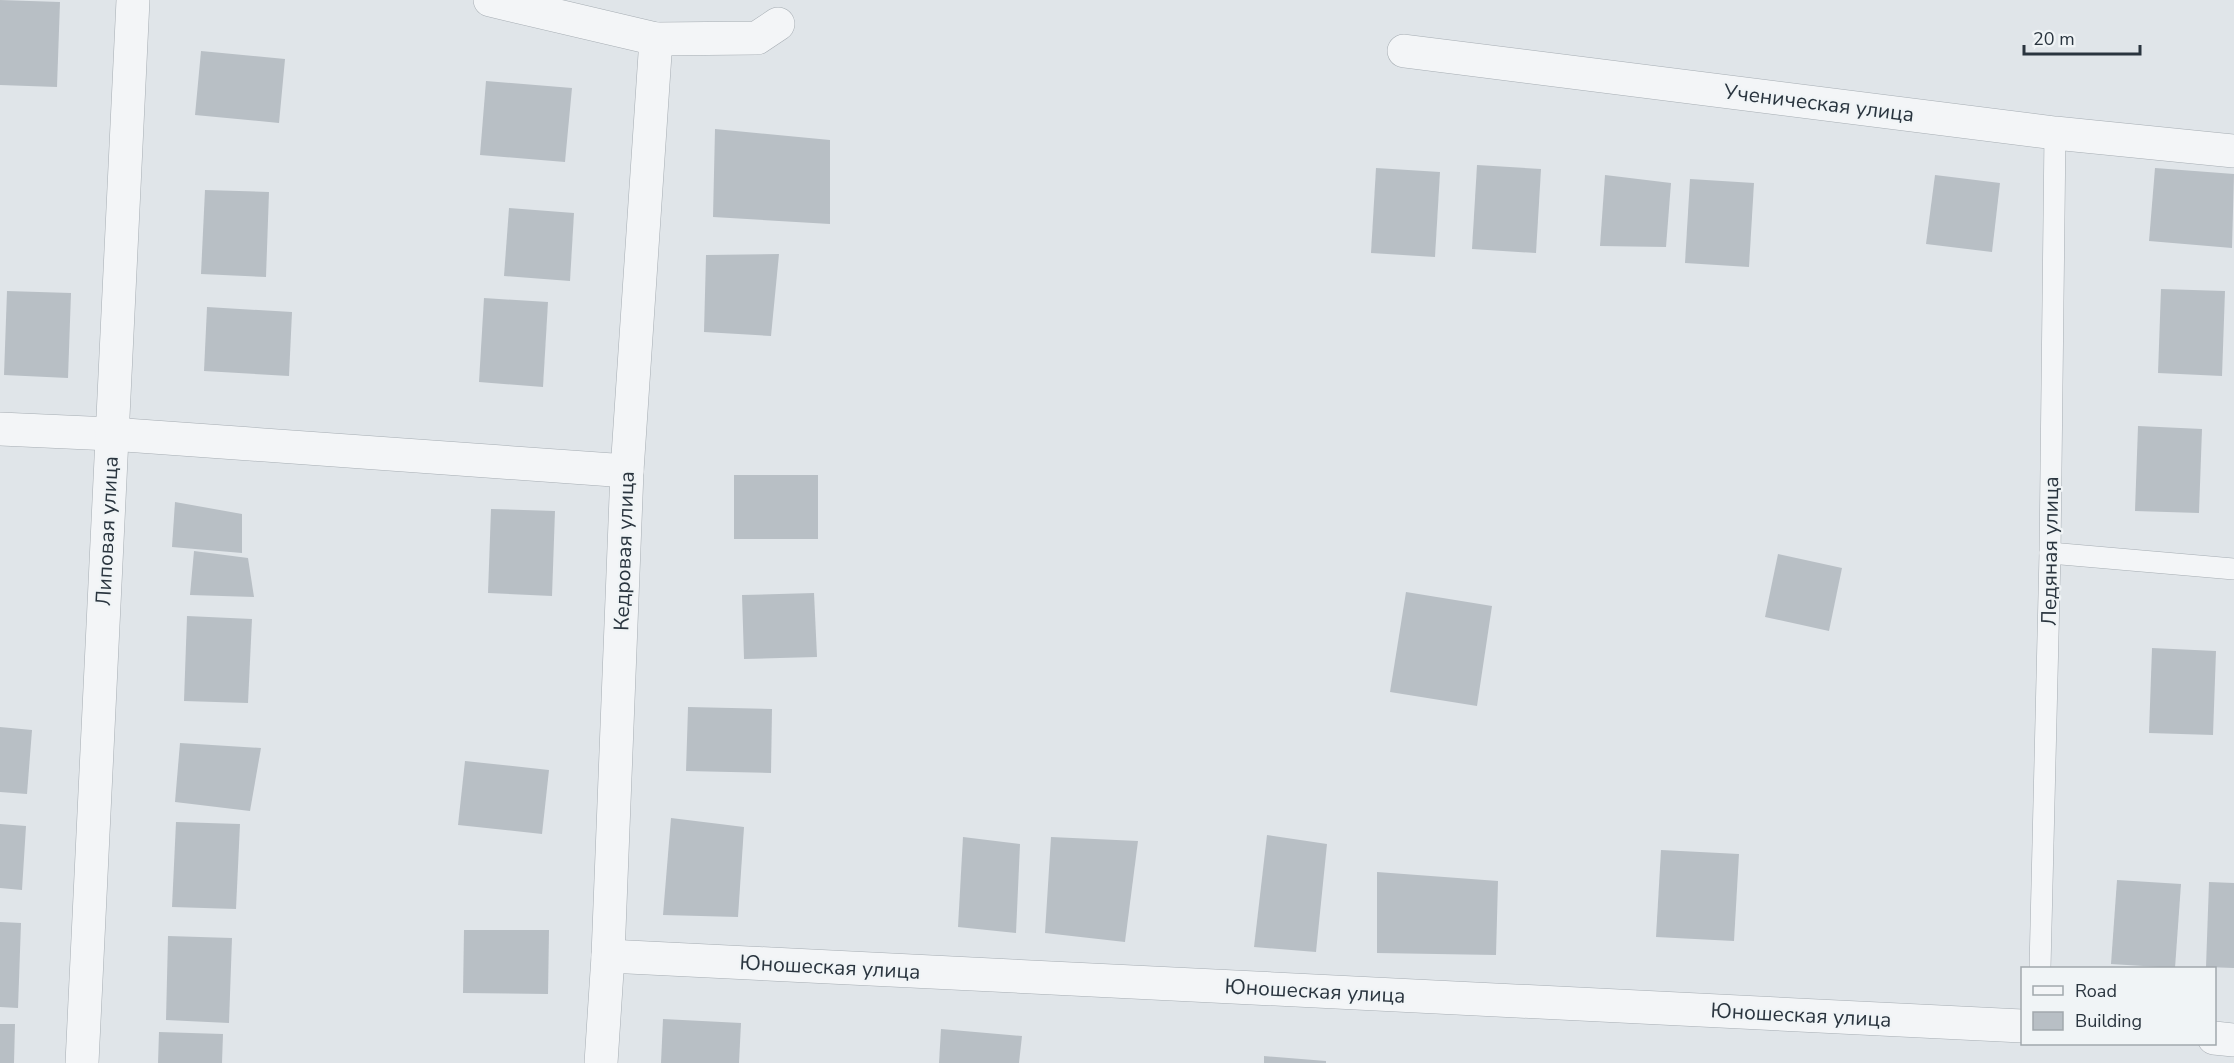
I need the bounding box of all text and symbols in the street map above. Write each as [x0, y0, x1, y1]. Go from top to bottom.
scale bar [2024, 18, 2140, 56]
text: 20 m [2033, 27, 2075, 51]
street label: Ученическая улица [1721, 77, 1916, 129]
street label: Липовая улица [89, 455, 125, 607]
street label: Кедровая улица [607, 471, 641, 631]
street label: Ледяная улица [2035, 476, 2065, 626]
street label: Юношеская улица [739, 948, 921, 986]
legend [2021, 967, 2216, 1045]
street label: Юношеская улица [1224, 972, 1406, 1010]
text: Road [2075, 979, 2117, 1003]
street label: Юношеская улица [1710, 996, 1892, 1034]
text: Building [2075, 1009, 2142, 1033]

